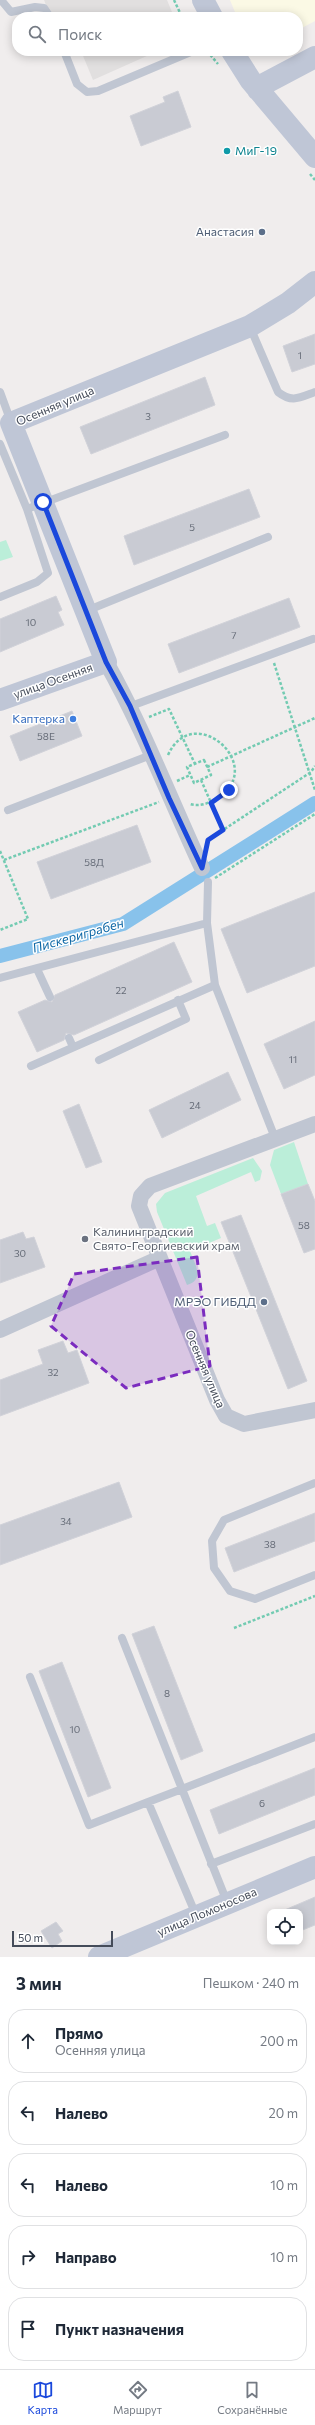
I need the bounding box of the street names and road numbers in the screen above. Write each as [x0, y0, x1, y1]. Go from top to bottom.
street label: Осенняя улица [13, 382, 96, 428]
street label: улица Осенняя [11, 659, 94, 701]
street label: Осенняя улица [183, 1327, 229, 1410]
street label: улица Ломоносова [155, 1884, 258, 1938]

